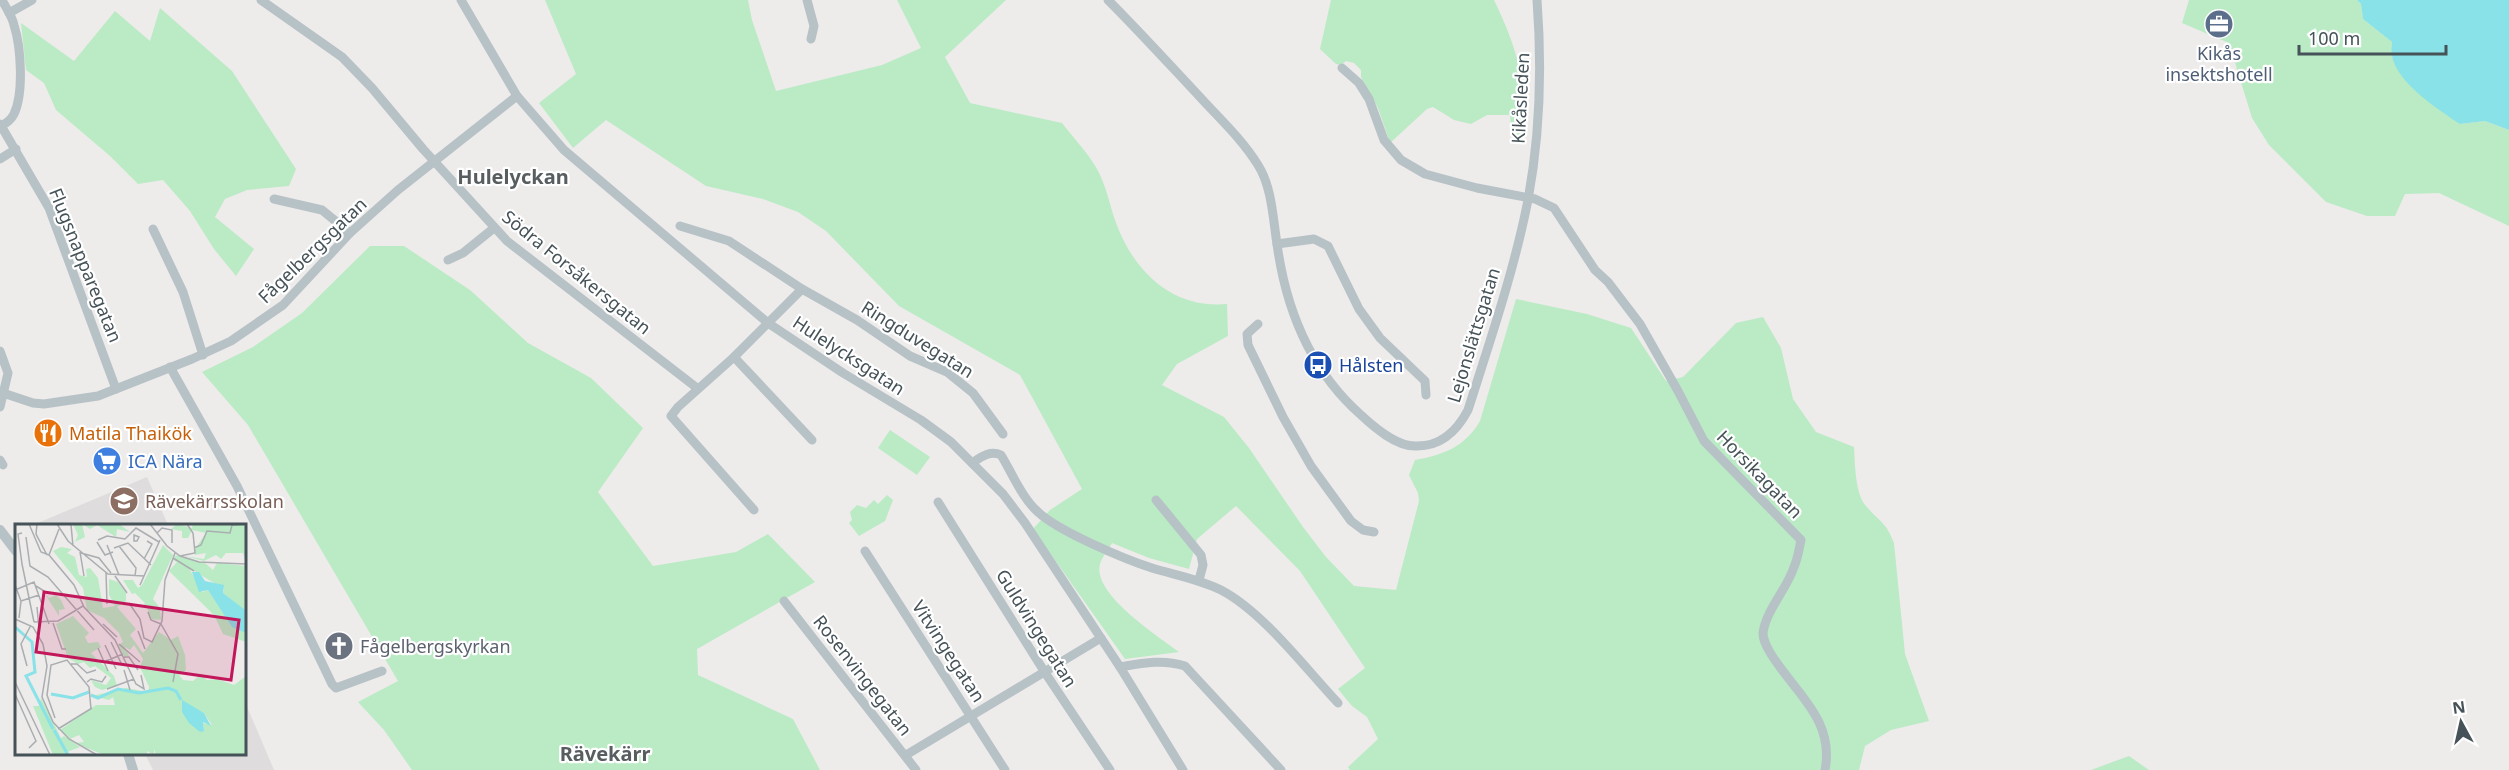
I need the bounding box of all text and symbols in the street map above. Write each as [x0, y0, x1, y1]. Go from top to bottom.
office icon: Kikås insektshotell [2203, 8, 2235, 40]
scale bar [2299, 18, 2446, 56]
text: 100 m [2308, 26, 2360, 50]
place label: Kikås insektshotell [2165, 41, 2273, 86]
street label: Kikåsleden [1506, 52, 1534, 144]
district label: Hulelyckan [457, 163, 569, 190]
street label: Flugsnapparegatan [44, 184, 128, 346]
street label: Fågelbergsgatan [252, 192, 372, 308]
street label: Södra Forsåkersgatan [498, 205, 656, 339]
street label: Lejonslättsgatan [1441, 264, 1505, 406]
street label: Ringduvegatan [857, 295, 979, 383]
street label: Hulelycksgatan [788, 310, 910, 400]
bus stop icon: Hålsten [1302, 349, 1334, 381]
place label: Hålsten [1339, 353, 1403, 377]
restaurant icon: Matila Thaikök [32, 417, 64, 449]
place label: Matila Thaikök [69, 421, 192, 445]
street label: Horsikagatan [1712, 425, 1808, 523]
supermarket icon: ICA Nära [91, 445, 123, 477]
place label: ICA Nära [128, 449, 203, 473]
school or university icon: Rävekärrsskolan [108, 485, 140, 517]
place label: Rävekärrsskolan [145, 489, 284, 513]
inset map [15, 524, 246, 755]
street label: Guldvingegatan [991, 564, 1083, 692]
street label: Vitvingegatan [907, 595, 991, 707]
street label: Rosenvingegatan [808, 610, 918, 740]
church icon: Fågelbergskyrkan [323, 630, 355, 662]
place label: Fågelbergskyrkan [360, 634, 511, 658]
north arrow [2431, 692, 2491, 752]
text: N [2451, 695, 2467, 719]
district label: Rävekärr [560, 740, 650, 767]

